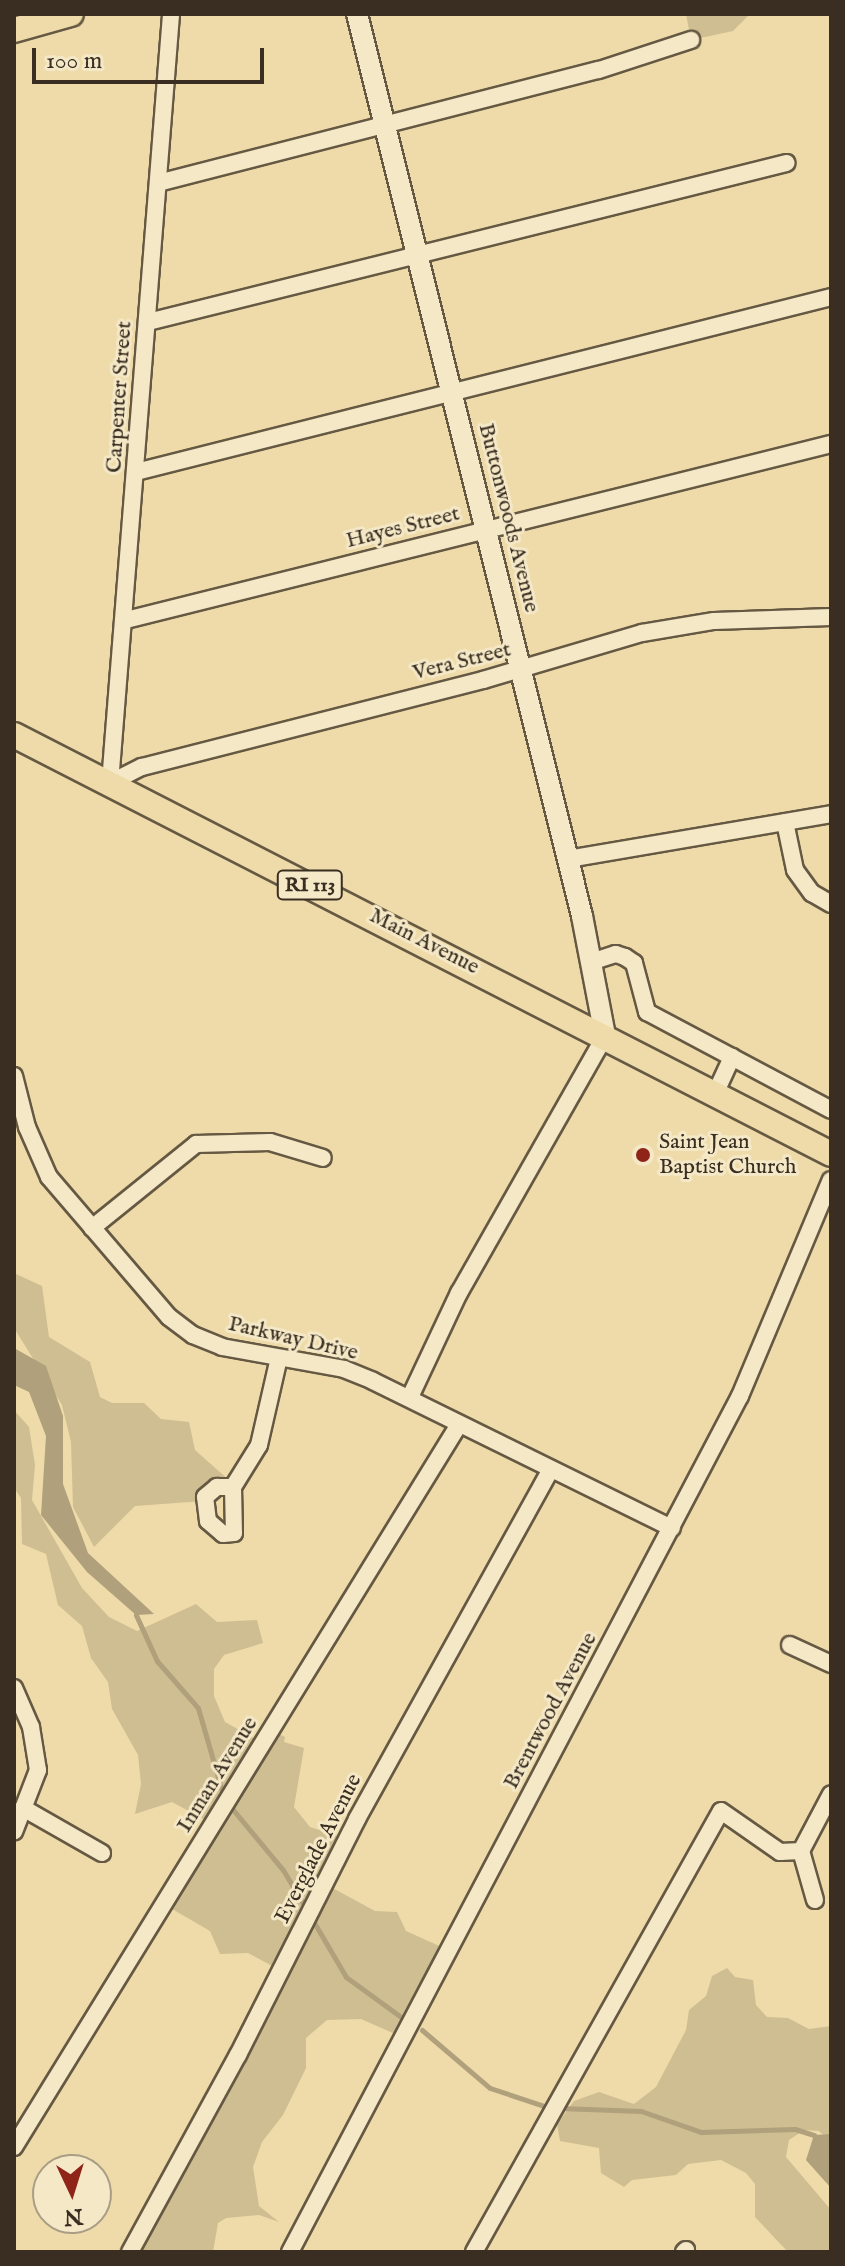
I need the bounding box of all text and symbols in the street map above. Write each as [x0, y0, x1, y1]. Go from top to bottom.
scale bar [36, 32, 268, 82]
text: 100 m [46, 46, 102, 77]
street label: Carpenter Street [102, 320, 138, 474]
street label: Buttonwoods Avenue [472, 421, 544, 615]
street label: Hayes Street [344, 501, 462, 555]
street label: Vera Street [410, 637, 514, 687]
road number: RI 113 [276, 869, 344, 901]
street label: Main Avenue [365, 903, 483, 981]
place label: Saint Jean Baptist Church [659, 1129, 796, 1180]
marker: Saint Jean Baptist Church [634, 1146, 652, 1164]
street label: Parkway Drive [226, 1311, 360, 1367]
street label: Brentwood Avenue [499, 1628, 603, 1794]
street label: Inman Avenue [172, 1712, 264, 1838]
street label: Everglade Avenue [270, 1770, 368, 1928]
north arrow [32, 2154, 112, 2234]
text: N [63, 2201, 84, 2231]

